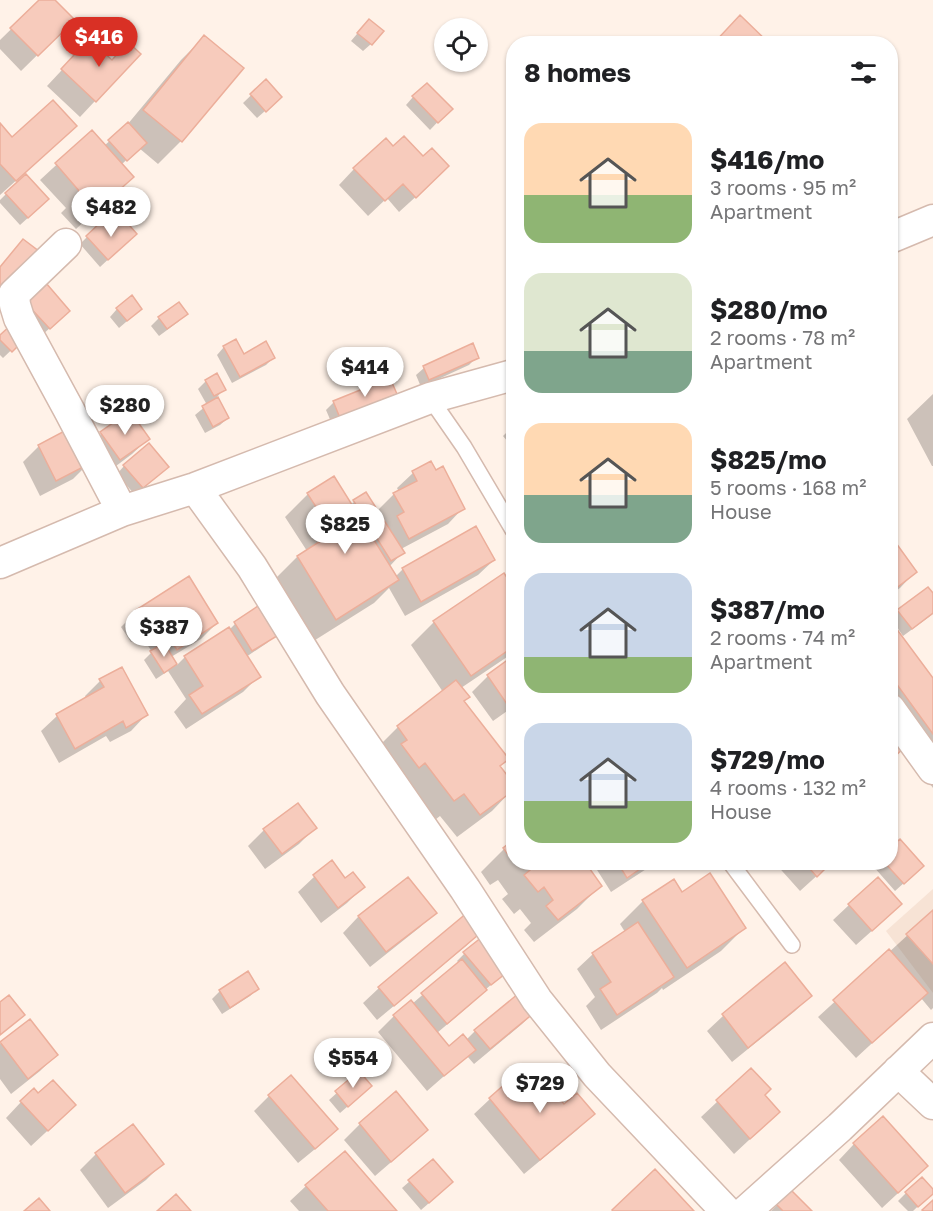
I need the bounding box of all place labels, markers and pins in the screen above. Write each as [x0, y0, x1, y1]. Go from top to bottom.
pin: $416 [63, 17, 135, 68]
pin: $482 [75, 187, 147, 238]
pin: $414 [329, 347, 401, 398]
pin: $280 [89, 385, 161, 436]
pin: $825 [309, 504, 381, 555]
pin: $387 [128, 607, 200, 658]
pin: $554 [317, 1038, 389, 1089]
pin: $729 [504, 1063, 576, 1114]

